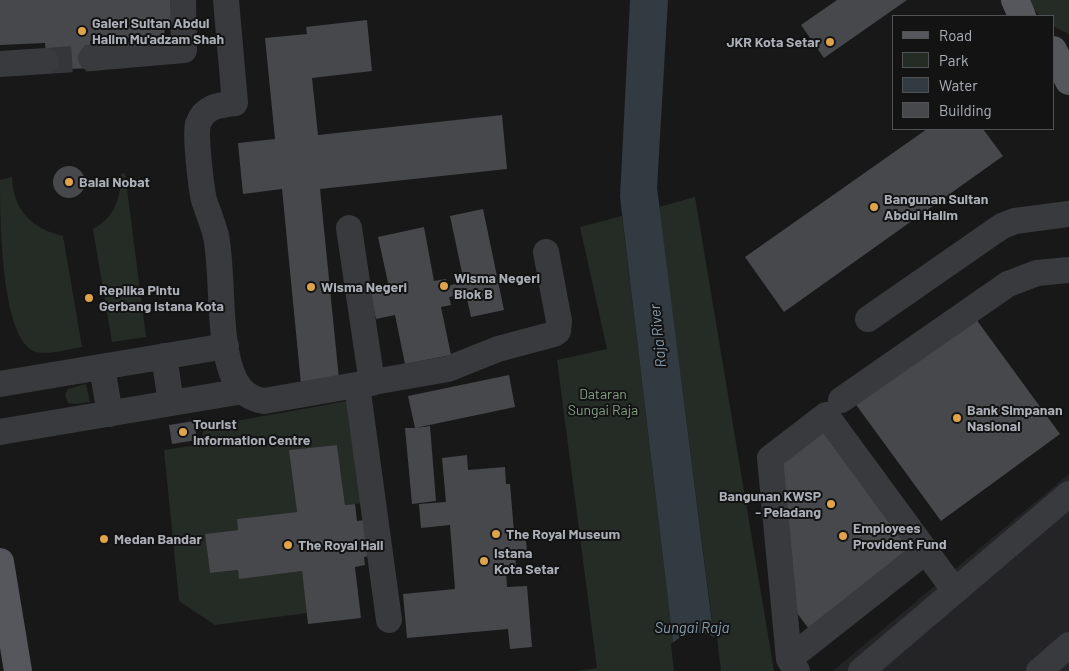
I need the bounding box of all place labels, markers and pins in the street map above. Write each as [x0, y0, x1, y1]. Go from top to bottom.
place label: Galeri Sultan Abdul Halim Mu'adzam Shah [92, 15, 224, 48]
marker: Galeri Sultan Abdul Halim Mu'adzam Shah [76, 25, 88, 37]
place label: JKR Kota Setar [726, 34, 820, 50]
marker: JKR Kota Setar [824, 36, 836, 48]
place label: Balai Nobat [79, 174, 150, 190]
marker: Balai Nobat [63, 176, 75, 188]
place label: Bangunan Sultan Abdul Halim [884, 191, 988, 223]
marker: Bangunan Sultan Abdul Halim [868, 201, 880, 213]
place label: Wisma Negeri Blok B [454, 270, 540, 302]
place label: Wisma Negeri [321, 279, 407, 295]
marker: Wisma Negeri Blok B [438, 280, 450, 292]
marker: Wisma Negeri [305, 281, 317, 293]
place label: Replika Pintu Gerbang Istana Kota [99, 282, 224, 314]
marker: Replika Pintu Gerbang Istana Kota [83, 292, 95, 304]
place label: Bank Simpanan Nasional [967, 402, 1063, 434]
marker: Bank Simpanan Nasional [951, 412, 963, 424]
place label: Tourist Information Centre [193, 416, 311, 448]
marker: Tourist Information Centre [177, 426, 189, 438]
place label: Bangunan KWSP - Peladang [719, 488, 821, 520]
marker: Bangunan KWSP - Peladang [825, 498, 837, 510]
place label: Employees Provident Fund [853, 520, 947, 552]
place label: The Royal Museum [506, 526, 620, 542]
marker: The Royal Museum [490, 528, 502, 540]
marker: Employees Provident Fund [837, 530, 849, 542]
place label: Medan Bandar [114, 531, 202, 547]
marker: Medan Bandar [98, 533, 110, 545]
place label: The Royal Hall [298, 537, 383, 553]
marker: The Royal Hall [282, 539, 294, 551]
place label: Istana Kota Setar [494, 545, 559, 578]
marker: Istana Kota Setar [478, 555, 490, 567]

